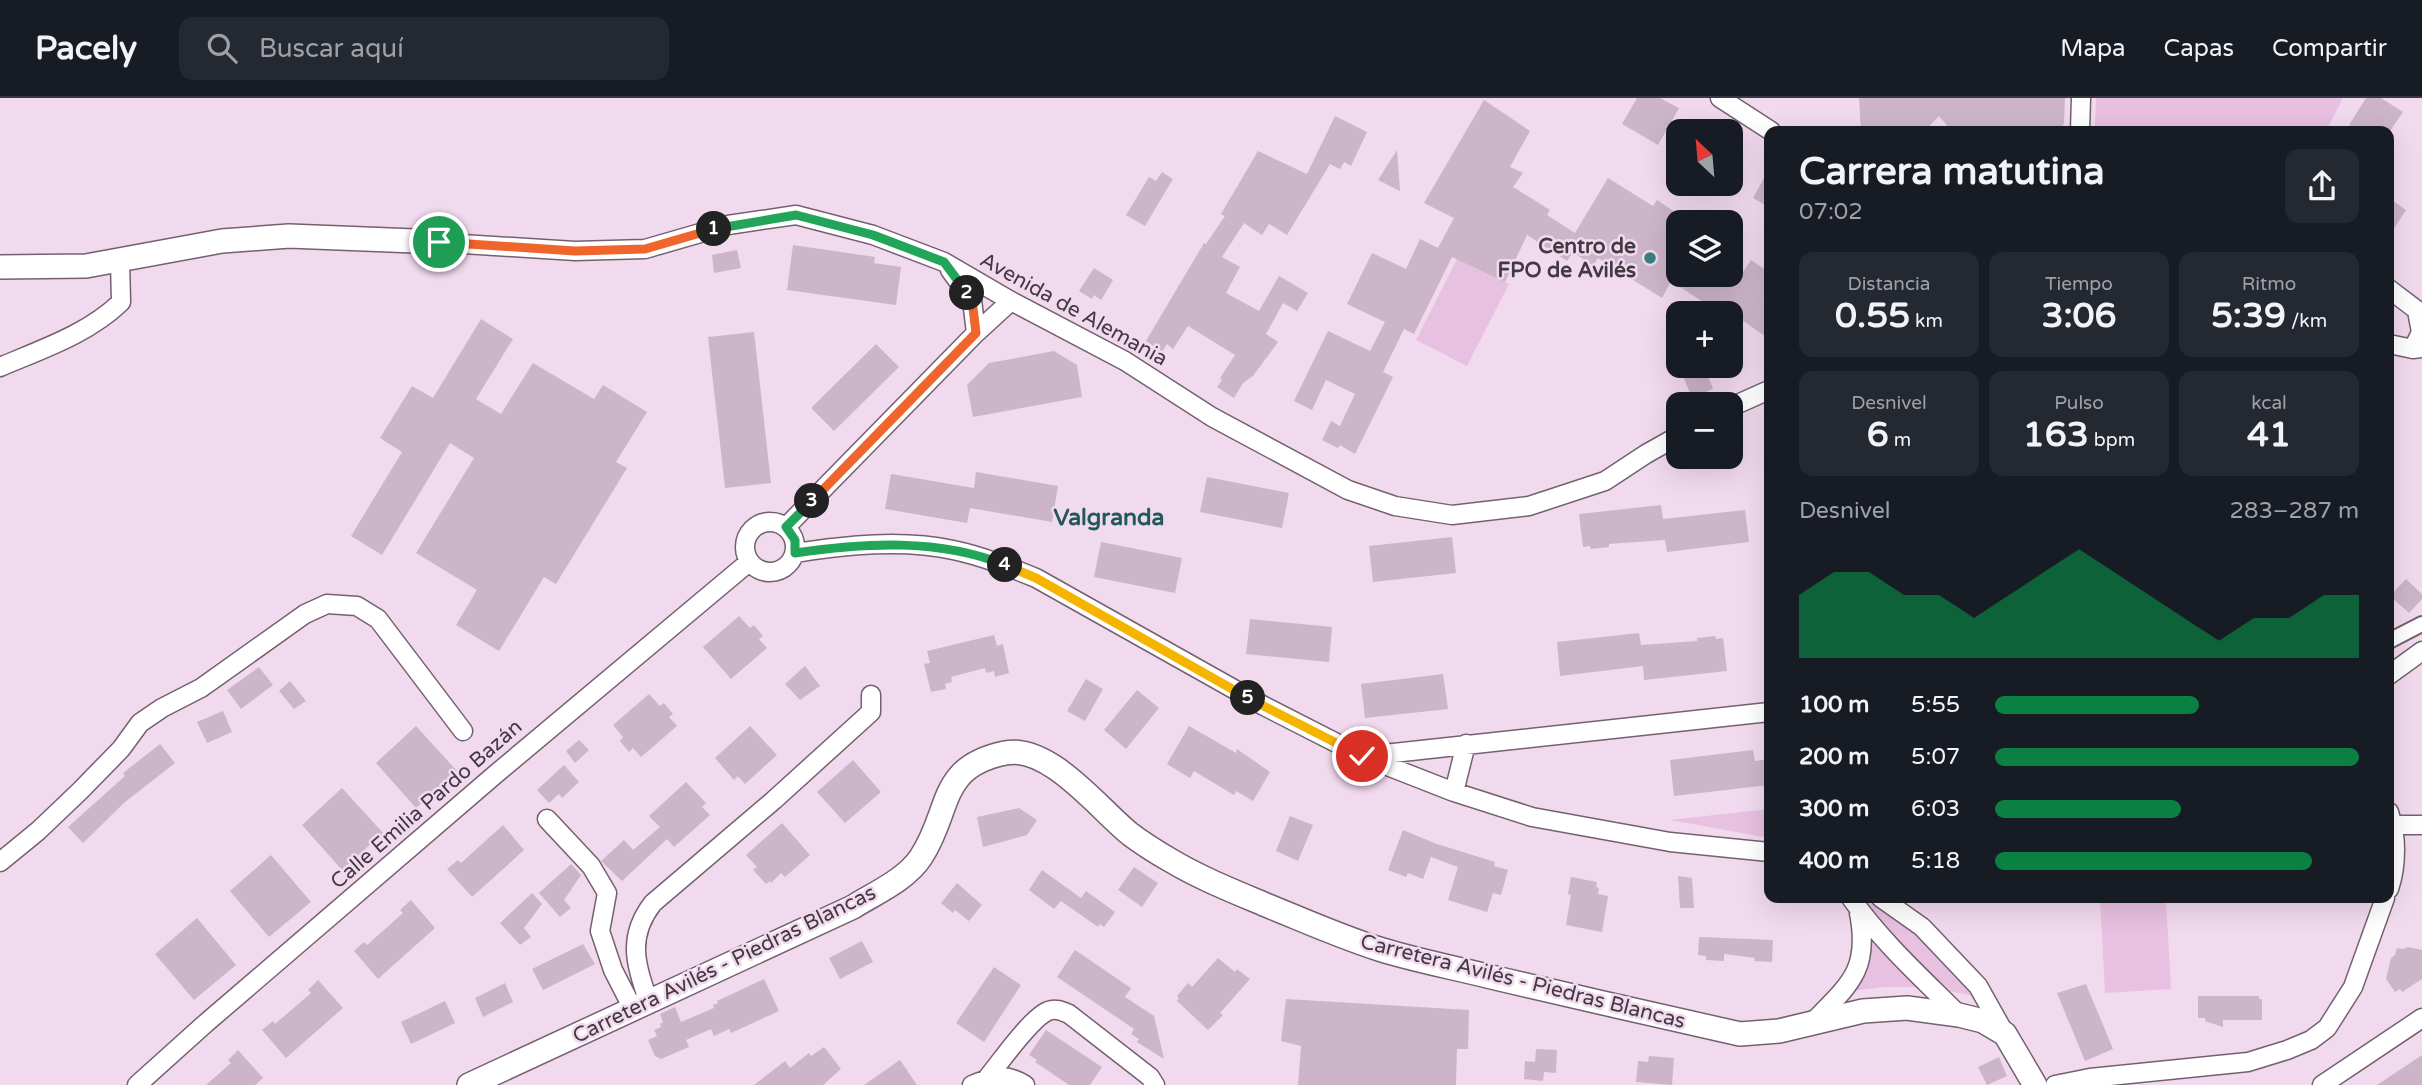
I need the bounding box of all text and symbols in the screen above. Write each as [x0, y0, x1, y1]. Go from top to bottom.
search box [179, 17, 669, 80]
text: Pacely [35, 29, 137, 68]
icon: search [203, 29, 241, 67]
text: Buscar aquí [259, 33, 404, 64]
text: Mapa [2060, 34, 2126, 63]
text: Capas [2164, 34, 2234, 63]
text: Compartir [2272, 34, 2387, 63]
north arrow [1666, 119, 1743, 196]
map controls [1666, 119, 1743, 469]
text: Carrera matutina [1799, 149, 2105, 195]
button: share [2285, 149, 2359, 223]
text: 07:02 [1799, 198, 1863, 226]
button: layers [1666, 210, 1743, 287]
pin [409, 212, 469, 272]
pin: 1 [696, 212, 732, 246]
text: 1 [708, 217, 719, 239]
icon: arrive [420, 223, 458, 261]
place label: Centro de FPO de Avilés [1498, 234, 1636, 283]
street label: Avenida de Alemania [976, 247, 1172, 371]
marker: Centro de FPO de Avilés [1642, 250, 1658, 266]
text: Distancia [1848, 273, 1930, 295]
text: Tiempo [2045, 273, 2113, 295]
text: Ritmo [2242, 273, 2296, 295]
pin: 2 [950, 276, 984, 310]
text: 2 [961, 281, 972, 303]
text: 0.55 [1835, 295, 1910, 337]
text: 3:06 [2041, 295, 2117, 337]
text: 5:39 [2211, 295, 2286, 337]
button: + [1666, 301, 1743, 378]
text: km [1910, 310, 1943, 332]
text: /km [2286, 310, 2327, 332]
button: − [1666, 392, 1743, 469]
text: Desnivel [1851, 392, 1927, 414]
text: Pulso [2054, 392, 2104, 414]
text: kcal [2251, 392, 2287, 414]
text: 6 [1867, 414, 1889, 456]
text: 163 [2023, 414, 2089, 456]
text: 41 [2247, 414, 2291, 456]
text: m [1889, 429, 1911, 451]
text: bpm [2089, 429, 2135, 451]
pin: 3 [794, 484, 830, 518]
text: 3 [806, 489, 817, 511]
text: Desnivel [1799, 497, 1890, 525]
text: 283–287 m [2230, 497, 2359, 525]
district label: Valgranda [1053, 504, 1165, 532]
pin: 4 [988, 547, 1023, 582]
text: 4 [999, 553, 1010, 575]
pin: 5 [1230, 680, 1266, 716]
text: 5 [1242, 686, 1253, 708]
text: 100 m [1799, 691, 1869, 719]
text: 5:55 [1911, 691, 1960, 719]
street label: Calle Emilia Pardo Bazán [325, 714, 527, 894]
pin [1332, 726, 1392, 786]
icon: check [1343, 737, 1381, 775]
text: 200 m [1799, 743, 1869, 771]
text: 5:07 [1911, 743, 1960, 771]
text: 300 m [1799, 795, 1869, 823]
text: 6:03 [1911, 795, 1960, 823]
text: 400 m [1799, 847, 1869, 875]
text: 5:18 [1911, 847, 1960, 875]
street label: Carretera Avilés - Piedras Blancas [569, 880, 880, 1049]
street label: Carretera Avilés - Piedras Blancas [1358, 929, 1688, 1034]

